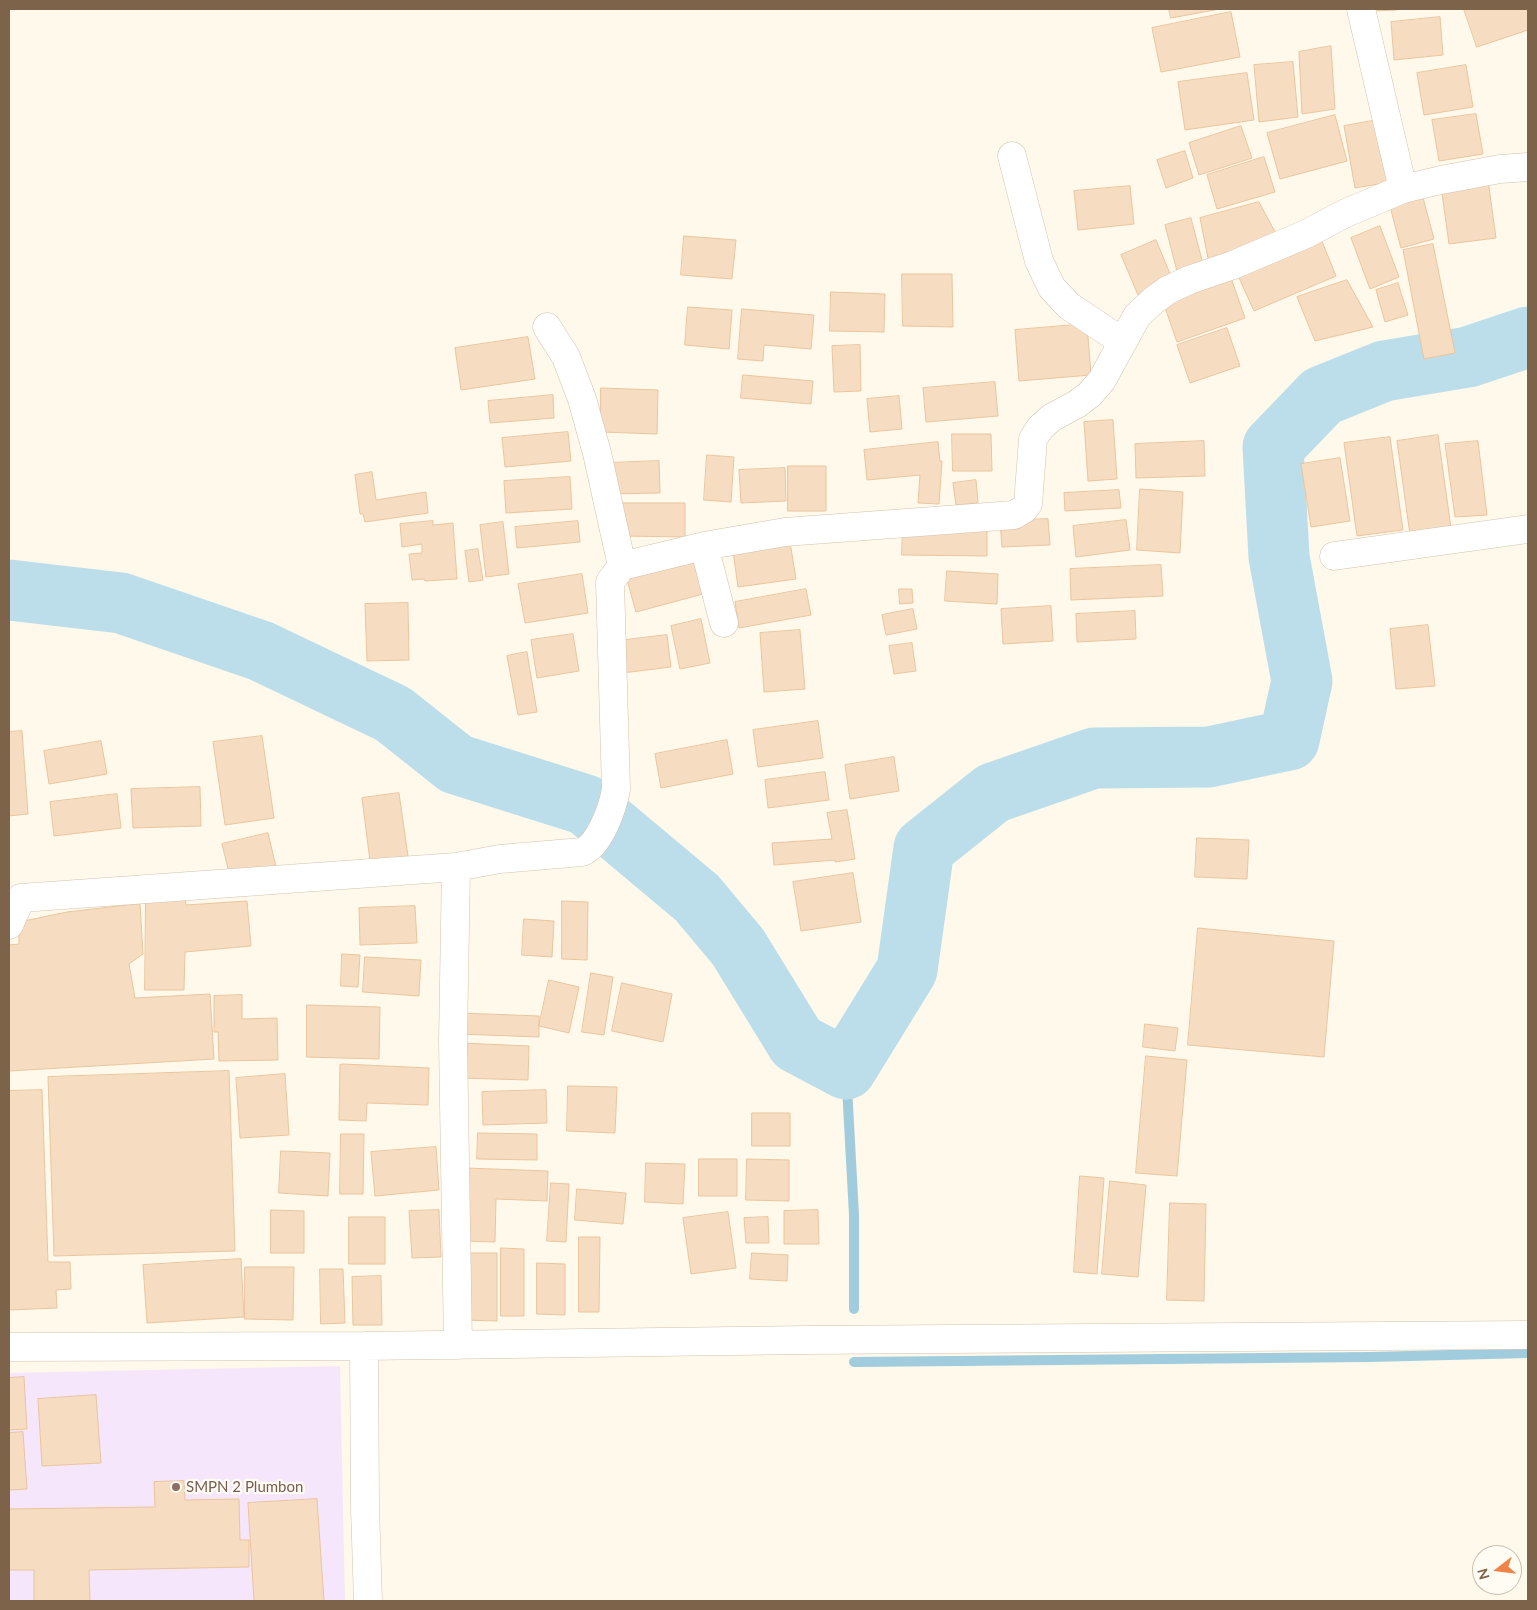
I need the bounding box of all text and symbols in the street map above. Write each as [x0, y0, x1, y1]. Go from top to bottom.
place label: SMPN 2 Plumbon [186, 1478, 303, 1496]
marker: SMPN 2 Plumbon [170, 1481, 182, 1493]
north arrow [1472, 1545, 1522, 1595]
text: N [1473, 1566, 1493, 1582]

